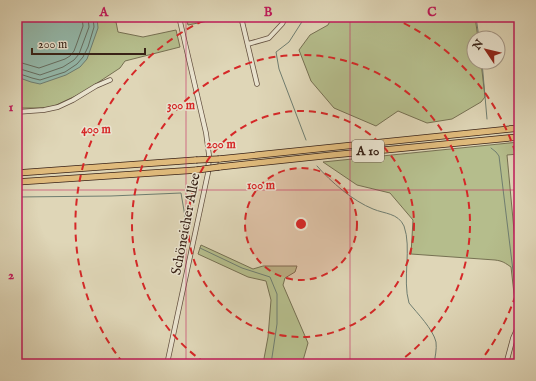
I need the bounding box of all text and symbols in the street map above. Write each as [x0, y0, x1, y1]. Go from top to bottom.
text: A [99, 4, 110, 21]
text: B [264, 4, 273, 21]
text: C [427, 4, 437, 21]
scale bar [32, 30, 145, 56]
north arrow [466, 30, 506, 70]
text: 200 m [38, 37, 67, 52]
text: N [470, 37, 487, 54]
text: 300 m [167, 98, 196, 113]
text: 1 [9, 99, 14, 116]
text: 400 m [81, 122, 112, 137]
text: 200 m [206, 137, 236, 152]
road number: A 10 [352, 140, 384, 162]
street label: Schöneicher Allee [167, 171, 205, 277]
text: 100 m [247, 178, 276, 193]
centre of rings [294, 217, 308, 231]
text: 2 [8, 267, 14, 284]

